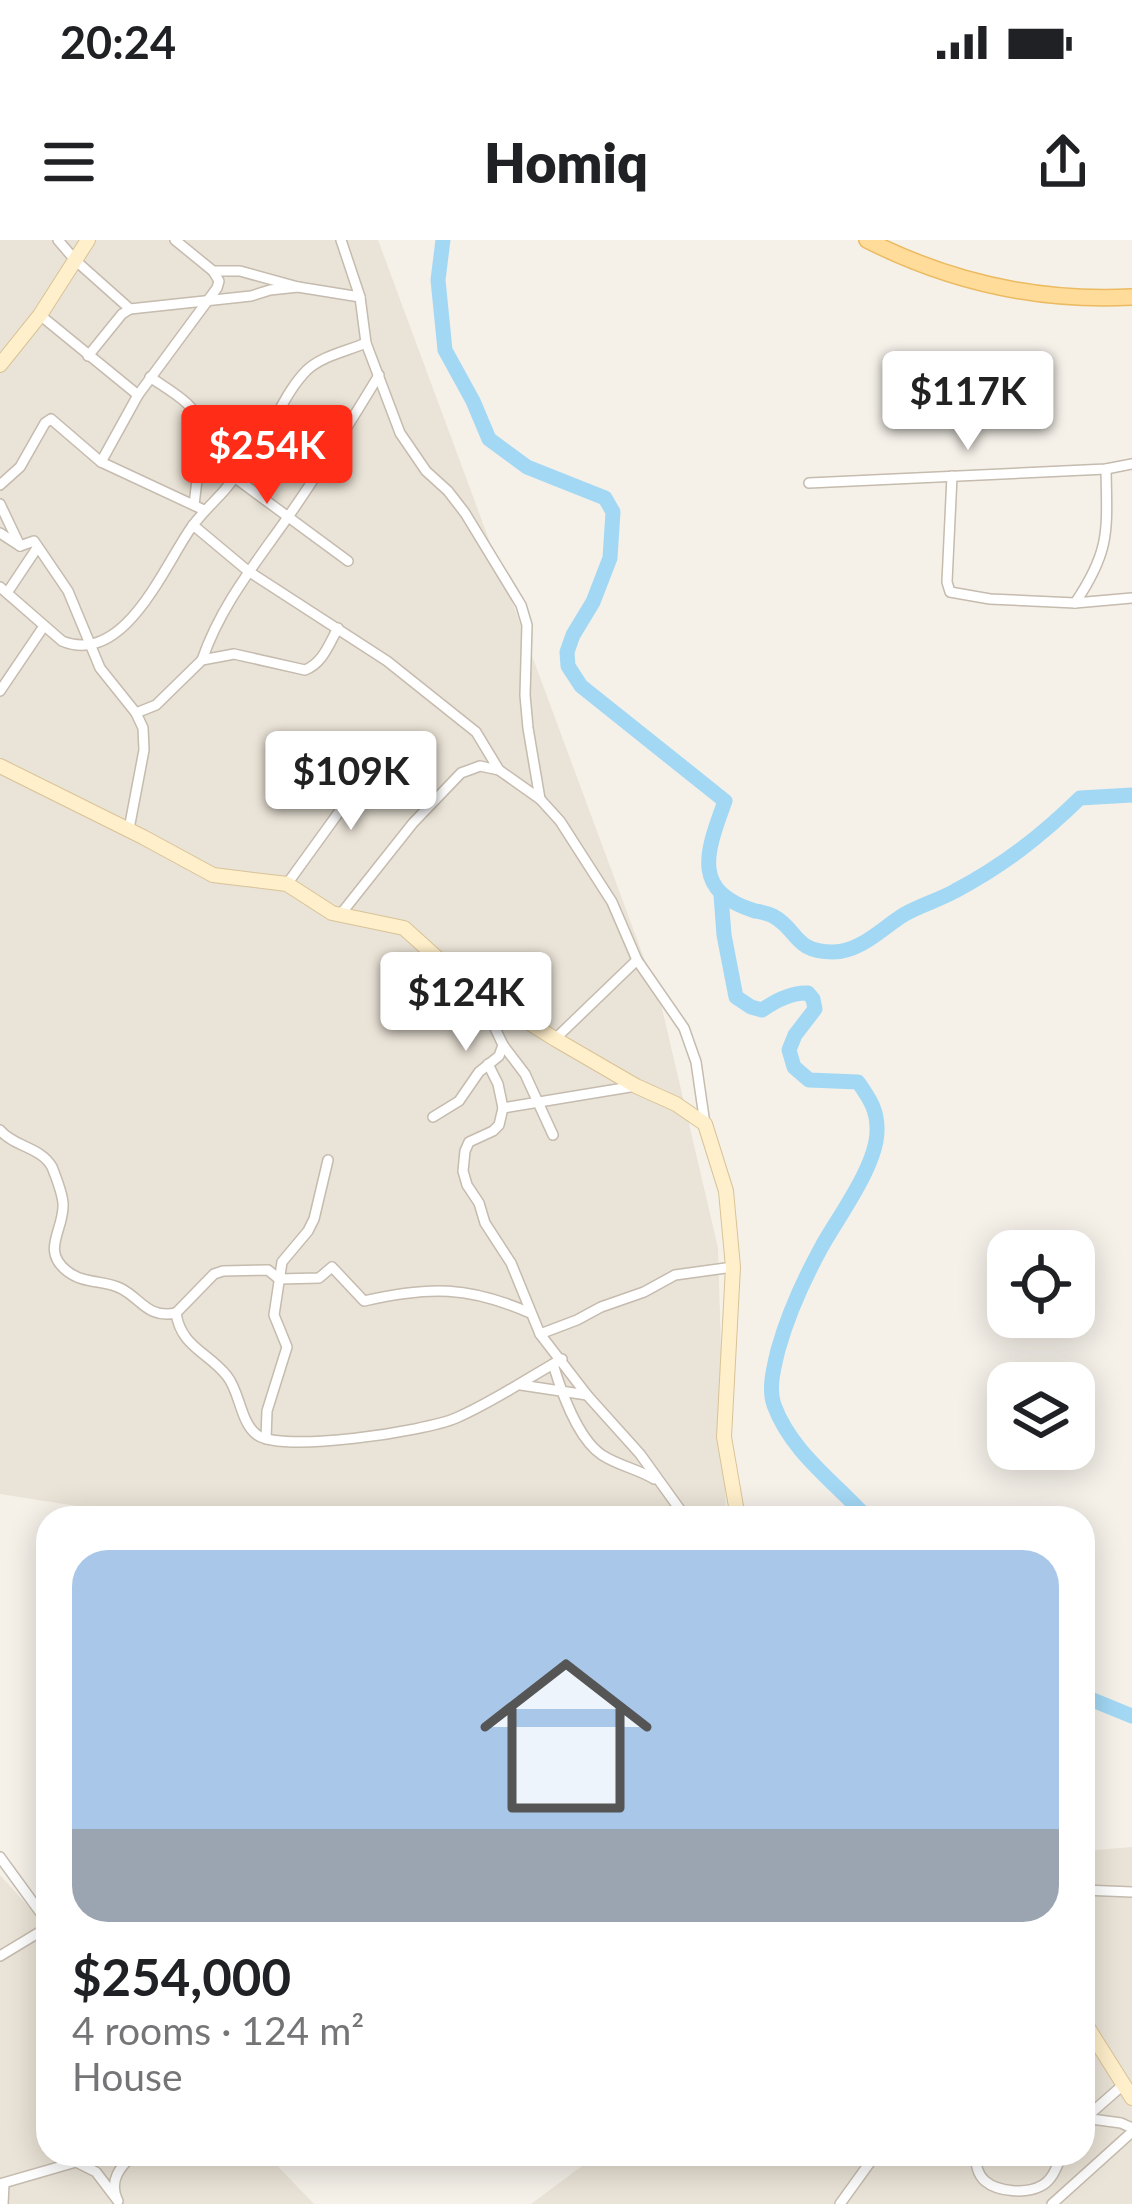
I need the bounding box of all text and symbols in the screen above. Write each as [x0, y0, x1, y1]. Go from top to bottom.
text: 20:24 [60, 15, 176, 69]
icon: menu [36, 129, 102, 195]
icon: share [1030, 129, 1096, 195]
text: Homiq [484, 130, 648, 195]
pin: $117K [884, 351, 1052, 453]
text: $117K [909, 367, 1027, 413]
pin: $254K [183, 405, 351, 507]
text: $254K [208, 421, 326, 467]
pin: $109K [267, 731, 435, 833]
text: $109K [292, 747, 410, 793]
pin: $124K [382, 952, 550, 1054]
text: $124K [407, 968, 525, 1014]
map controls [987, 1230, 1095, 1470]
button: locate [987, 1230, 1095, 1338]
button: layers [987, 1362, 1095, 1470]
icon: home [458, 1628, 674, 1844]
text: $254,000 [72, 1946, 291, 2007]
text: 4 rooms · 124 m² [72, 2007, 364, 2053]
text: House [72, 2053, 183, 2099]

